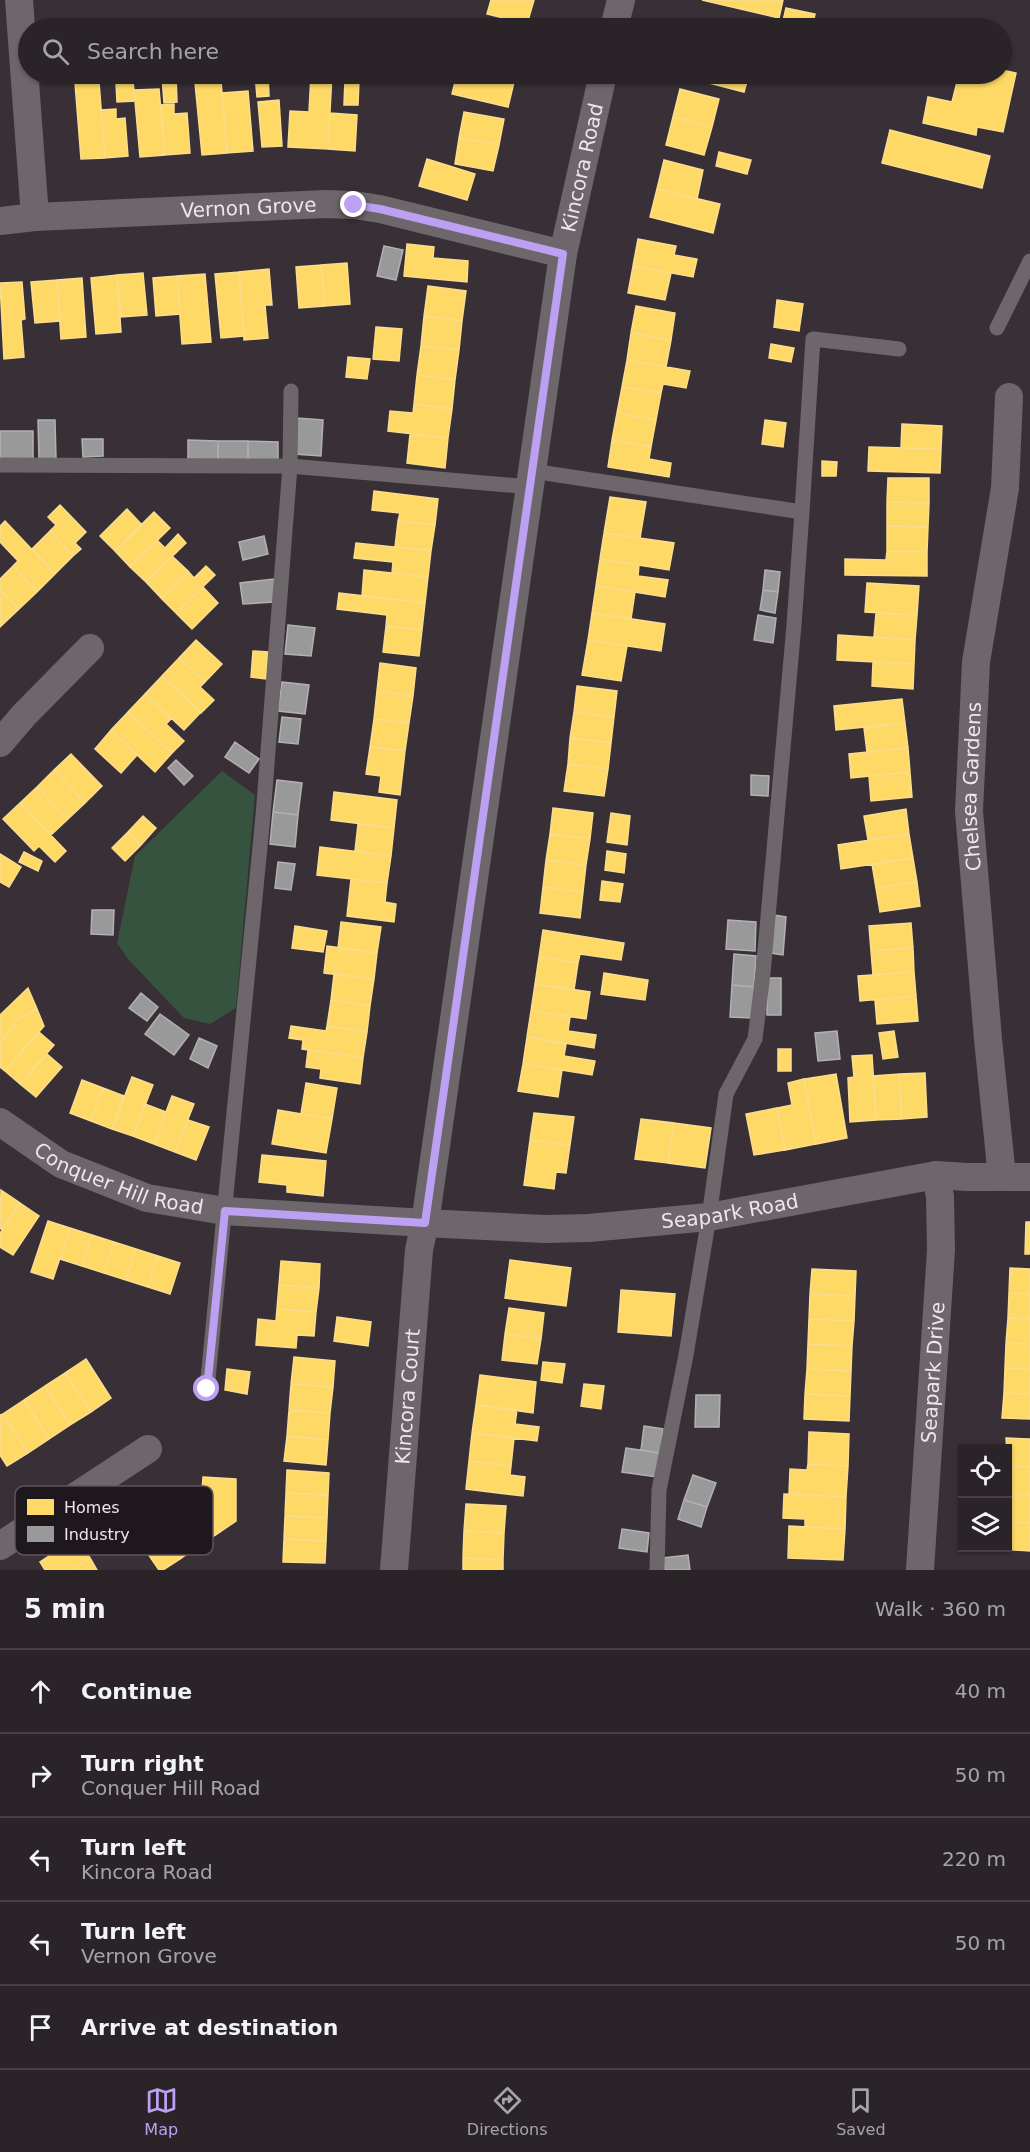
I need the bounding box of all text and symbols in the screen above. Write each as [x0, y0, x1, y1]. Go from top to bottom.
search box [18, 18, 1012, 84]
icon: search [39, 35, 72, 68]
text: Search here [87, 39, 219, 64]
street label: Kincora Road [556, 101, 608, 234]
route end [340, 191, 366, 217]
street label: Vernon Grove [180, 192, 317, 222]
street label: Chelsea Gardens [957, 701, 986, 872]
street label: Conquer Hill Road [30, 1137, 205, 1219]
street label: Seapark Road [660, 1189, 800, 1233]
street label: Seapark Drive [916, 1301, 950, 1444]
street label: Kincora Court [390, 1327, 425, 1465]
route start [193, 1375, 219, 1401]
map controls [958, 1444, 1012, 1552]
button: locate [958, 1444, 1012, 1498]
legend [15, 1486, 213, 1555]
text: Homes [64, 1498, 120, 1517]
button: layers [958, 1498, 1012, 1552]
text: Industry [64, 1525, 130, 1544]
text: 5 min [24, 1594, 106, 1624]
text: Walk · 360 m [875, 1597, 1006, 1621]
icon: ahead [24, 1675, 57, 1708]
text: Continue [81, 1679, 192, 1704]
text: 40 m [955, 1679, 1006, 1703]
text: Turn right [81, 1751, 204, 1776]
icon: right [24, 1759, 57, 1792]
text: 50 m [955, 1763, 1006, 1787]
text: Conquer Hill Road [81, 1776, 260, 1800]
text: Turn left [81, 1835, 186, 1860]
icon: left [24, 1843, 57, 1876]
text: 220 m [942, 1847, 1006, 1871]
text: Kincora Road [81, 1860, 213, 1884]
text: Turn left [81, 1919, 186, 1944]
icon: left [24, 1927, 57, 1960]
text: 50 m [955, 1931, 1006, 1955]
text: Vernon Grove [81, 1944, 217, 1968]
icon: arrive [24, 2011, 57, 2044]
text: Arrive at destination [81, 2015, 338, 2040]
tab: Map [144, 2084, 178, 2139]
tab: Directions [467, 2084, 547, 2139]
tab: Saved [836, 2084, 886, 2139]

